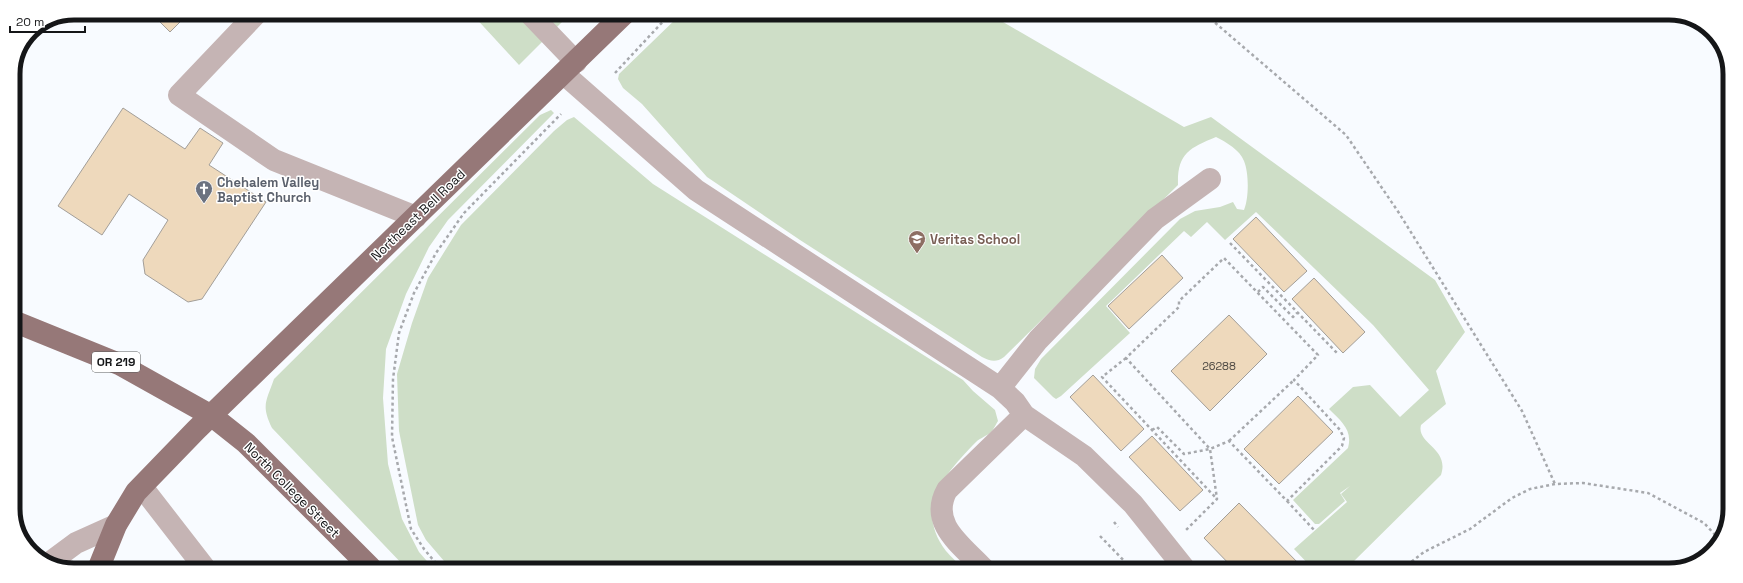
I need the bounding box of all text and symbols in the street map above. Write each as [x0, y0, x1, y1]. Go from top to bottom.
scale bar [10, 8, 85, 34]
text: 20 m [16, 14, 44, 30]
street label: Northeast Bell Road [367, 166, 469, 264]
place label: Chehalem Valley Baptist Church [217, 174, 319, 206]
church icon: Chehalem Valley Baptist Church [194, 179, 214, 204]
school or university icon: Veritas School [907, 229, 927, 254]
place label: Veritas School [930, 231, 1020, 248]
road number: OR 219 [92, 352, 140, 372]
house number: 26288 [1202, 359, 1236, 373]
street label: North College Street [241, 439, 343, 541]

